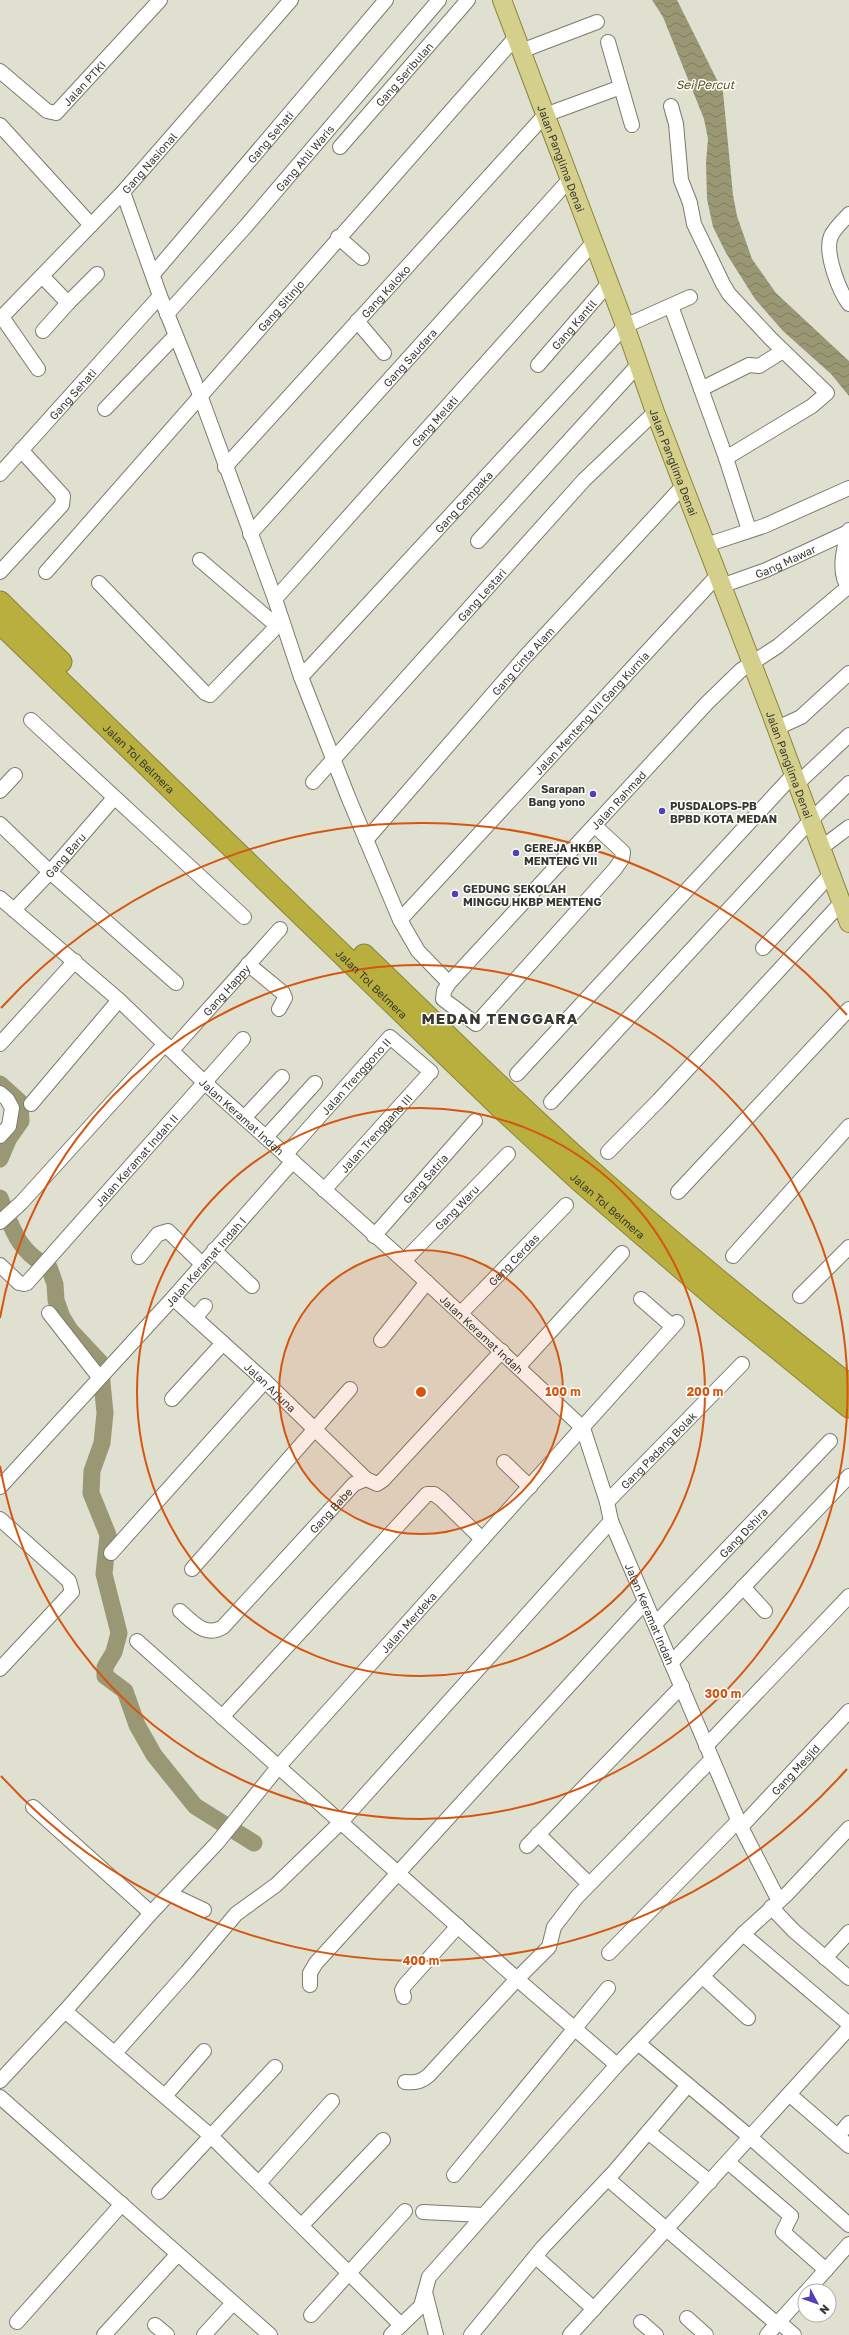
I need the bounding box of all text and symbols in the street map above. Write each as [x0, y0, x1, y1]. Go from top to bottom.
street label: Gang Seribulan [372, 39, 435, 109]
street label: Jalan PTKI [60, 58, 108, 108]
water label: Sei Percut [676, 77, 736, 92]
street label: Jalan Panglima Denai [536, 103, 588, 214]
street label: Gang Sehati [244, 108, 296, 165]
street label: Gang Ahli Waris [272, 122, 336, 194]
street label: Gang Nasional [119, 129, 179, 196]
street label: Gang Kaloko [358, 262, 413, 320]
street label: Gang Sitinjo [254, 277, 307, 334]
street label: Gang Kantil [548, 296, 599, 352]
street label: Gang Saudara [380, 326, 439, 389]
street label: Gang Sehati [46, 366, 98, 422]
street label: Gang Melati [408, 393, 460, 449]
street label: Jalan Panglima Denai [648, 407, 701, 517]
street label: Gang Cempaka [431, 468, 495, 535]
street label: Gang Mawar [753, 541, 818, 580]
street label: Gang Lestari [454, 565, 508, 624]
street label: Gang Cinta Alam [488, 624, 556, 698]
street label: Jalan Menteng VII Gang Kurnia [531, 648, 651, 777]
street label: Jalan Panglima Denai [764, 709, 816, 820]
street label: Jalan Tol Belmera [101, 721, 178, 795]
street label: Jalan Rahmad [588, 768, 648, 831]
place label: Sarapan Bang yono [528, 782, 585, 808]
marker: Sarapan Bang yono [588, 789, 598, 799]
place label: PUSDALOPS-PB BPBD KOTA MEDAN [670, 799, 777, 825]
marker: PUSDALOPS-PB BPBD KOTA MEDAN [657, 806, 667, 816]
street label: Gang Baru [42, 830, 88, 880]
place label: GEREJA HKBP MENTENG VII [524, 841, 602, 867]
marker: GEREJA HKBP MENTENG VII [511, 848, 521, 858]
place label: GEDUNG SEKOLAH MINGGU HKBP MENTENG [463, 882, 602, 908]
marker: GEDUNG SEKOLAH MINGGU HKBP MENTENG [450, 889, 460, 899]
street label: Jalan Tol Belmera [334, 946, 411, 1021]
street label: Gang Happy [200, 961, 252, 1018]
district label: MEDAN TENGGARA [421, 1009, 579, 1027]
street label: Jalan Trenggono II [318, 1035, 393, 1117]
street label: Jalan Keramat Indah [197, 1075, 287, 1157]
street label: Jalan Trenggano III [337, 1091, 414, 1175]
street label: Jalan Keramat Indah II [92, 1111, 180, 1208]
street label: Gang Satria [400, 1151, 450, 1205]
street label: Jalan Tol Belmera [568, 1169, 648, 1241]
street label: Gang Waru [432, 1182, 481, 1232]
street label: Jalan Keramat Indah I [162, 1214, 248, 1309]
street label: Gang Cerdas [485, 1231, 541, 1288]
street label: Jalan Keramat Indah [438, 1292, 526, 1376]
street label: Jalan Arjuna [242, 1360, 299, 1414]
text: 100 m [545, 1384, 581, 1399]
text: 200 m [687, 1384, 723, 1399]
centre of rings [414, 1385, 428, 1399]
street label: Gang Padang Bolak [617, 1409, 699, 1491]
street label: Gang Babe [306, 1484, 354, 1535]
street label: Gang Dshira [716, 1505, 770, 1560]
street label: Jalan Keramat Indah [623, 1561, 678, 1666]
street label: Jalan Merdeka [377, 1589, 439, 1655]
text: 300 m [705, 1686, 741, 1701]
street label: Gang Mesjid [768, 1741, 822, 1797]
text: 400 m [403, 1953, 439, 1968]
north arrow [797, 2283, 837, 2323]
text: N [817, 2302, 833, 2317]

